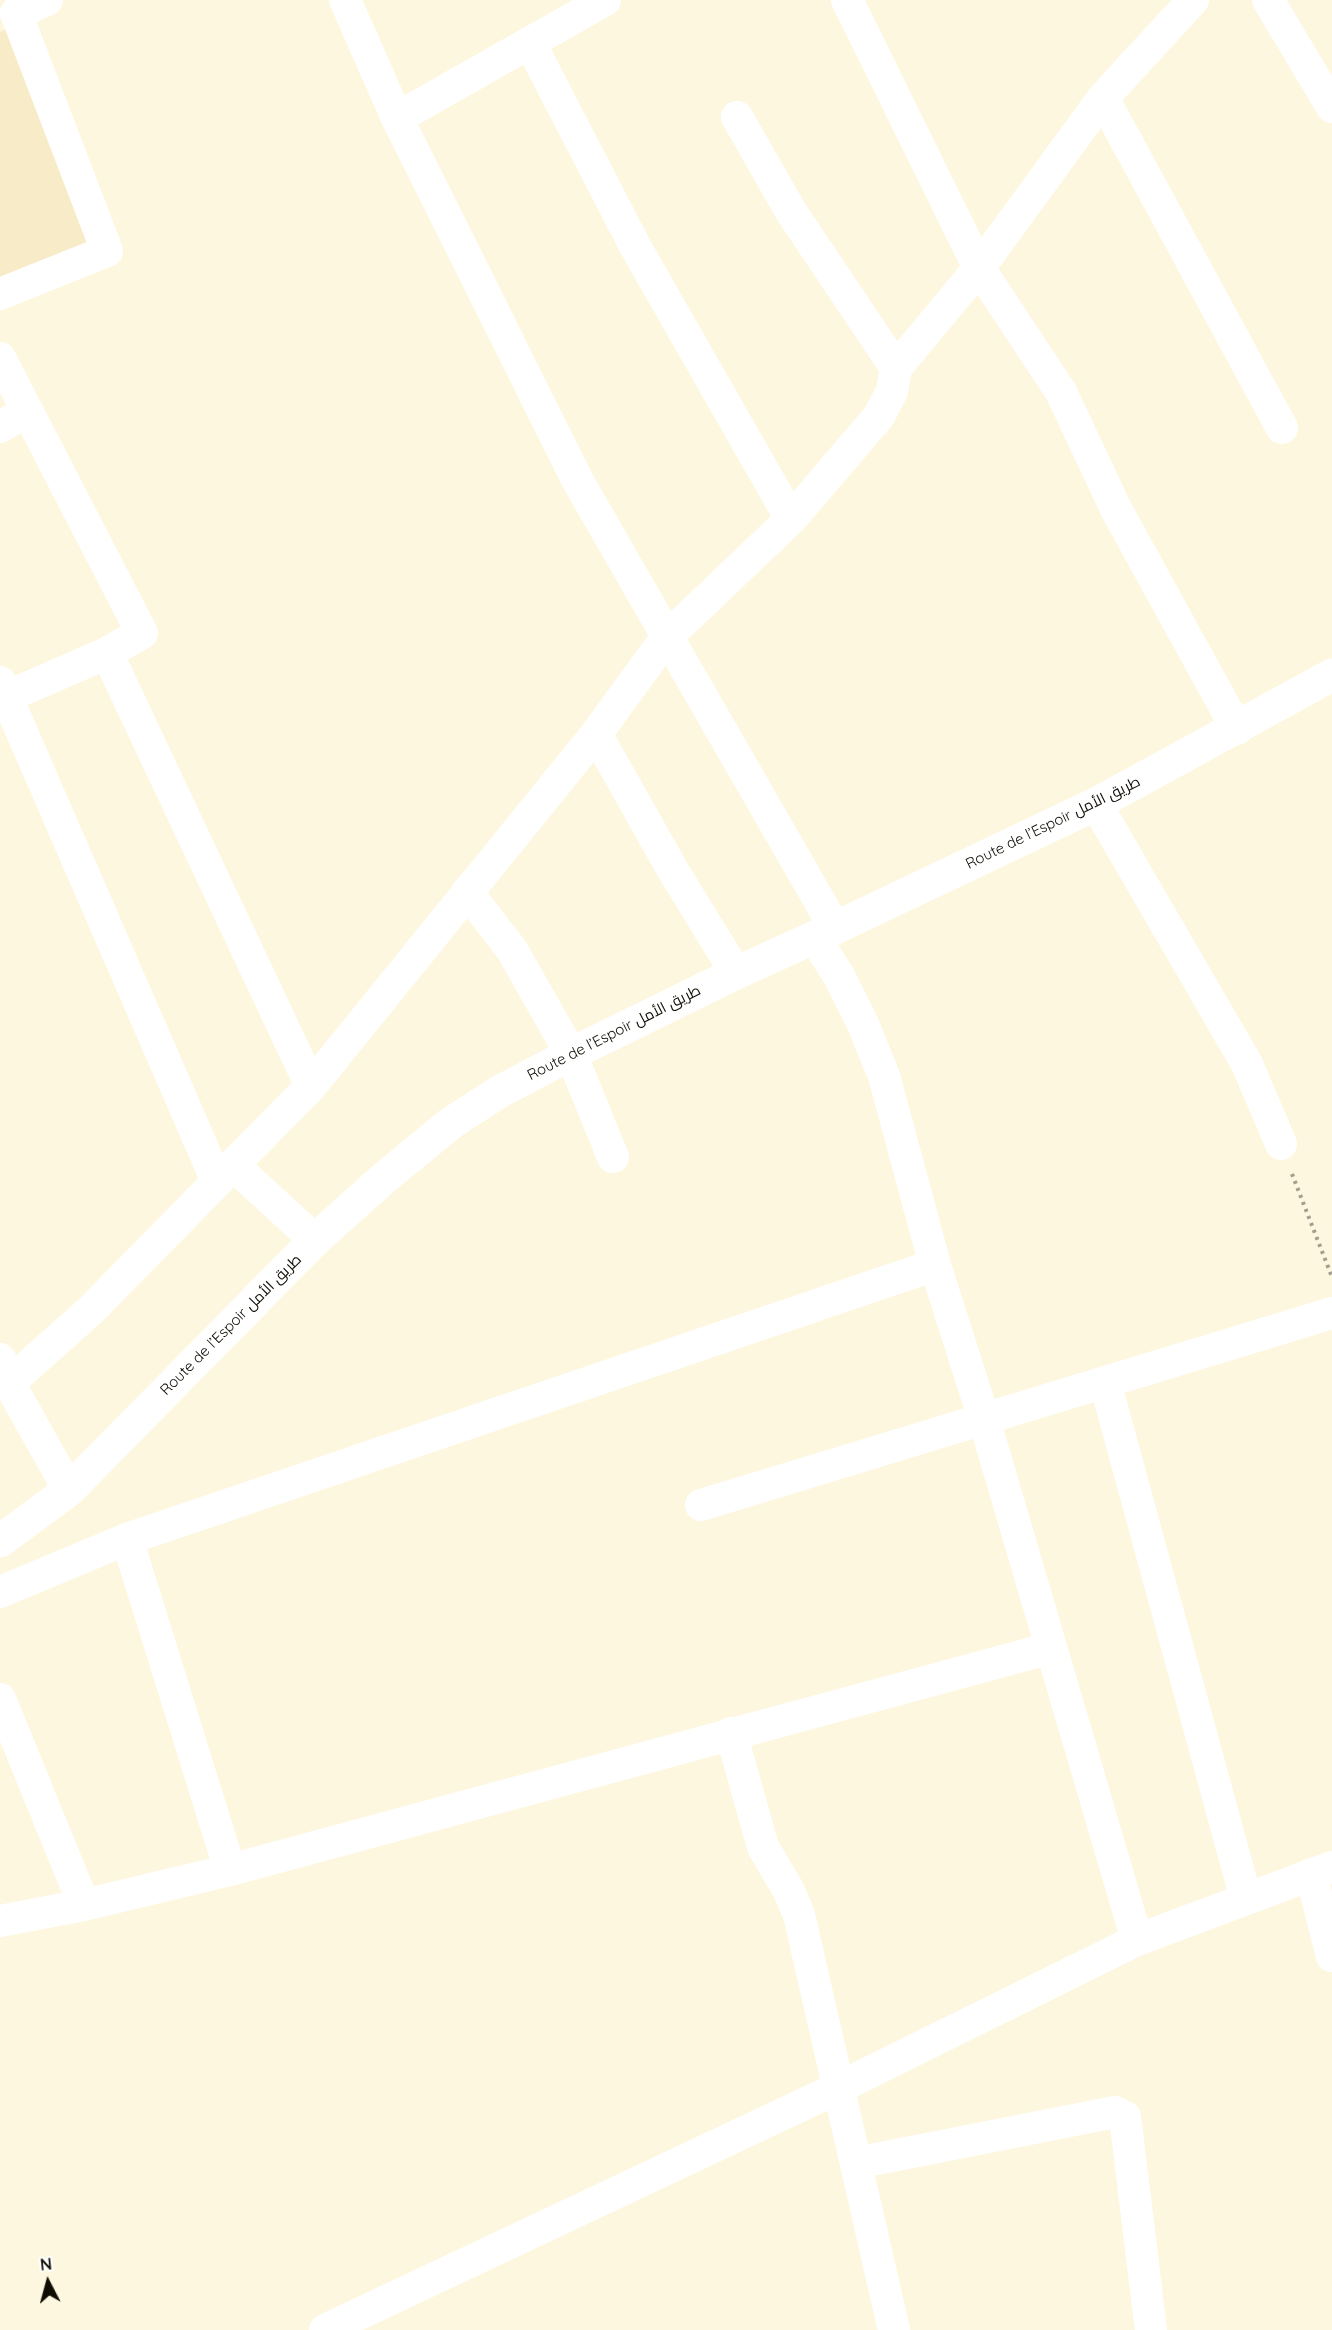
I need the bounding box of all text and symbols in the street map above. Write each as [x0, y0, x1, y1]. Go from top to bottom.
street label: Route de l’Espoir طريق الأمل [963, 773, 1143, 873]
street label: Route de l’Espoir طريق الأمل [524, 981, 704, 1085]
street label: Route de l’Espoir طريق الأمل [157, 1251, 305, 1399]
north arrow [18, 2252, 78, 2312]
text: N [39, 2254, 53, 2275]

